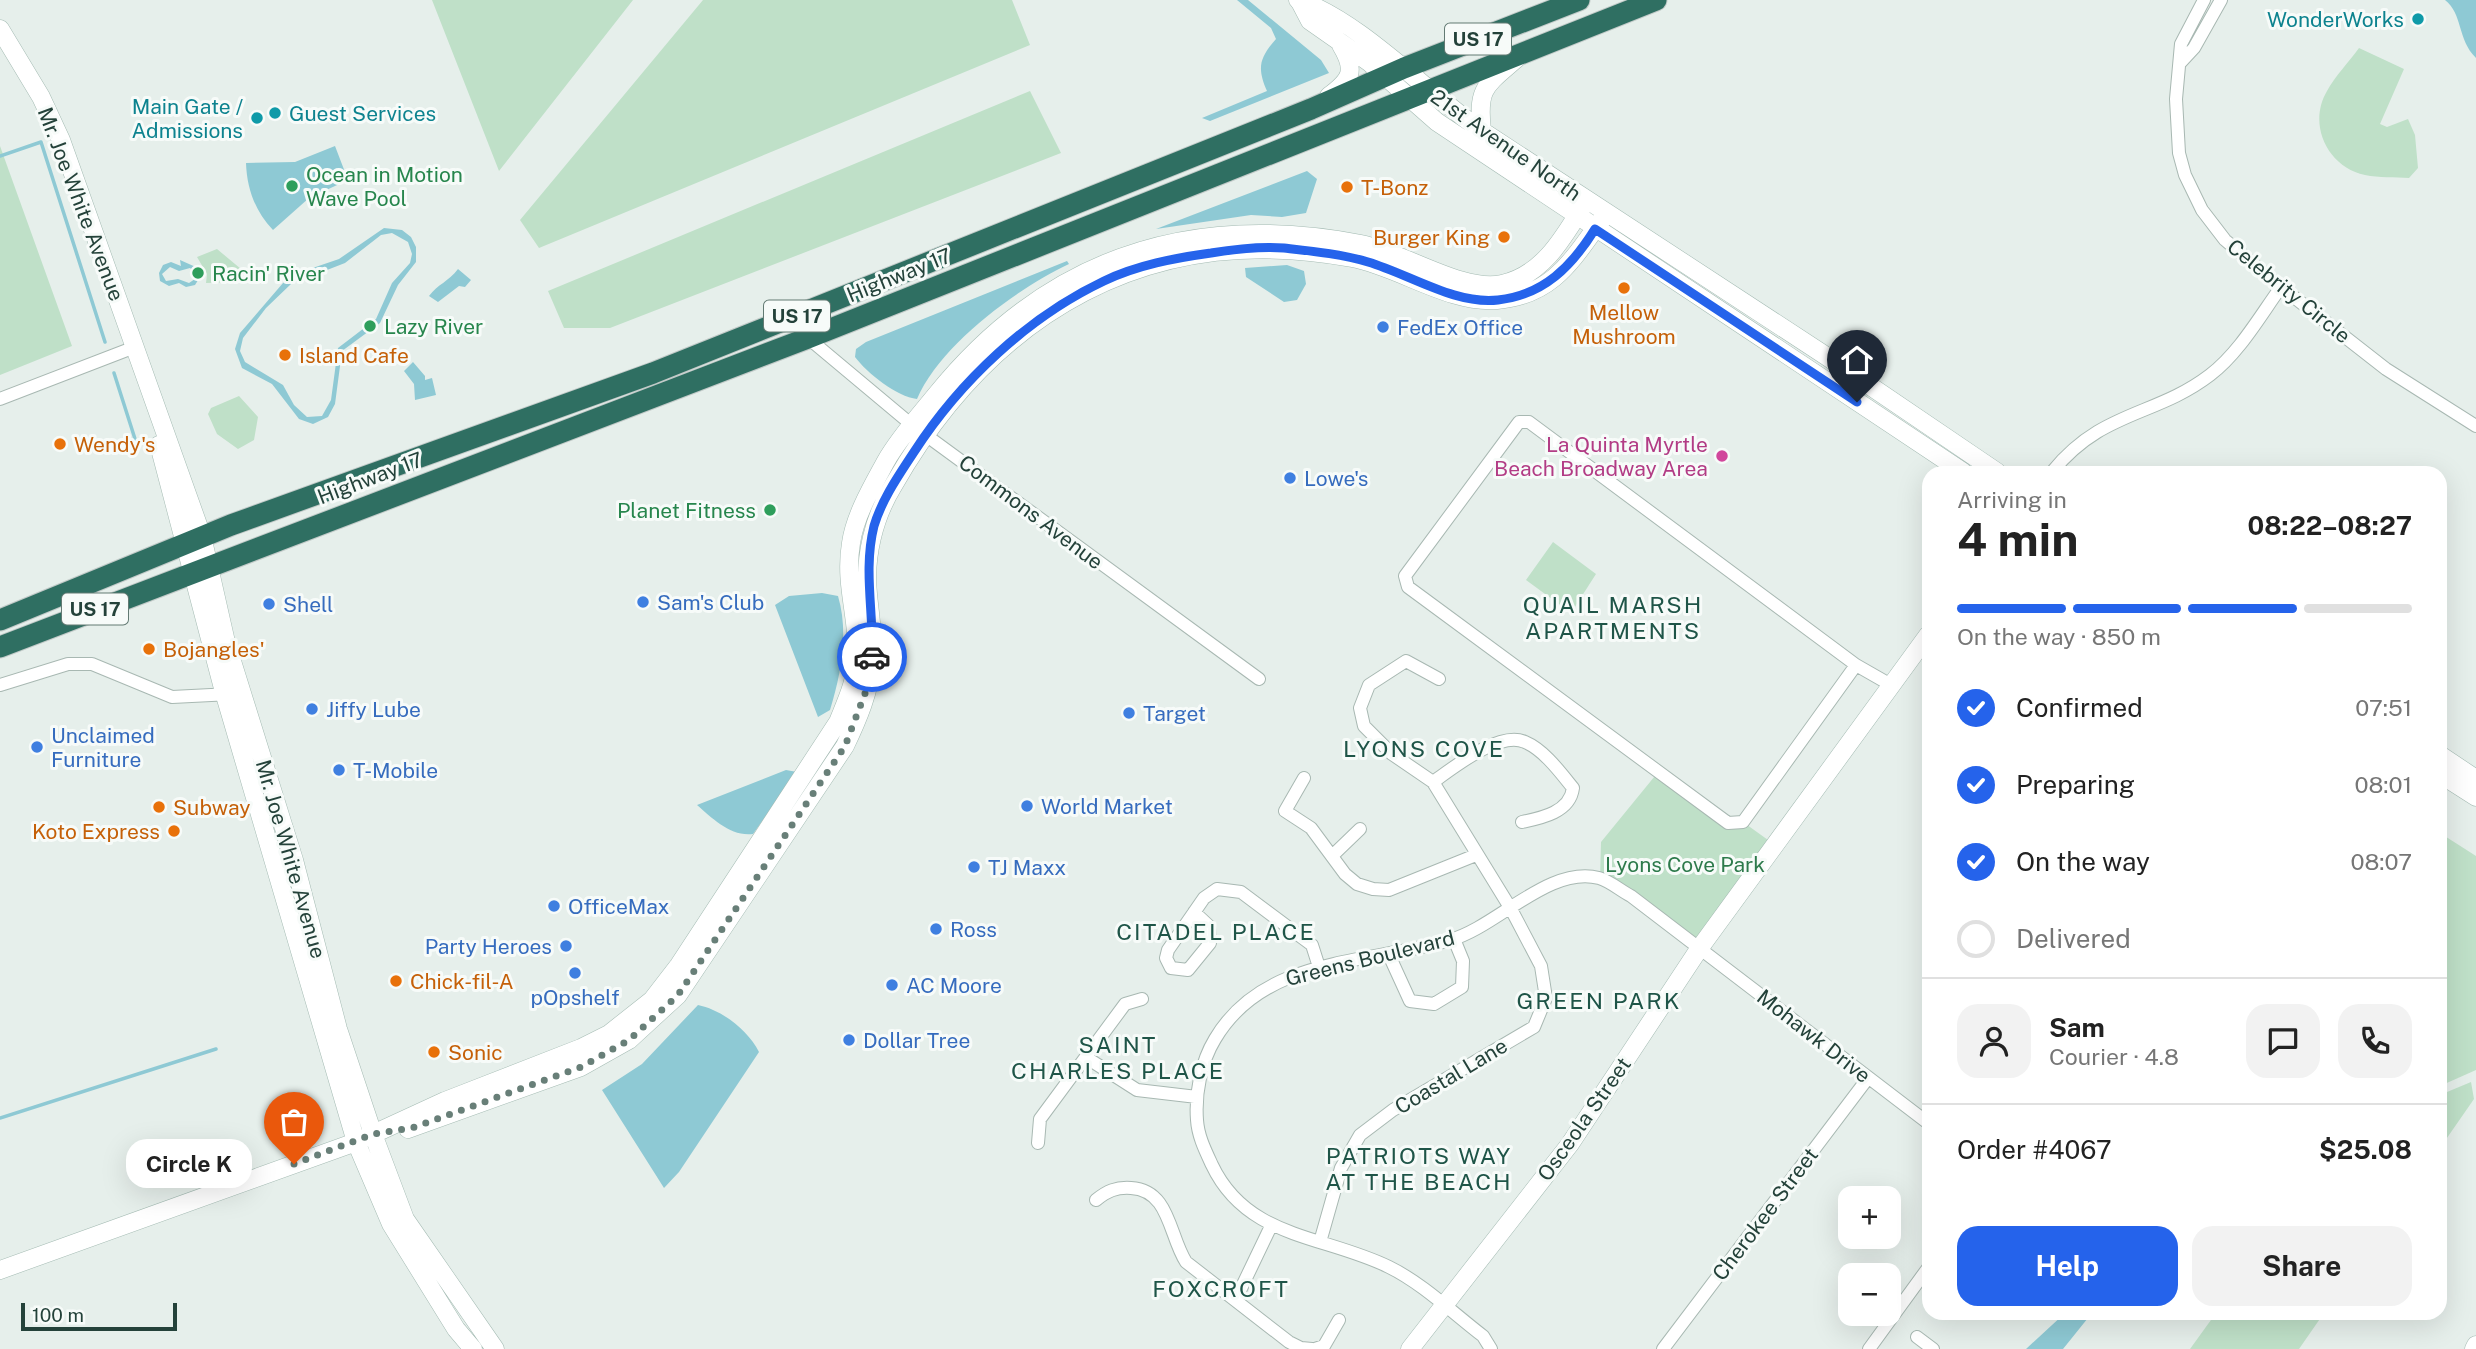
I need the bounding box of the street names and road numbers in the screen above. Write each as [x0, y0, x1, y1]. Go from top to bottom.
road number: US 17 [1445, 23, 1511, 54]
street label: 21st Avenue North [1426, 84, 1586, 206]
street label: Mr. Joe White Avenue [32, 104, 130, 304]
street label: Celebrity Circle [2222, 234, 2356, 348]
street label: Highway 17 [843, 243, 955, 307]
road number: US 17 [764, 300, 830, 332]
street label: Highway 17 [314, 446, 426, 510]
street label: Commons Avenue [954, 450, 1108, 574]
road number: US 17 [62, 594, 128, 624]
street label: Mr. Joe White Avenue [251, 757, 331, 961]
street label: Greens Boulevard [1283, 925, 1457, 991]
street label: Mohawk Drive [1752, 984, 1876, 1088]
street label: Coastal Lane [1390, 1033, 1512, 1119]
street label: Osceola Street [1532, 1052, 1636, 1186]
street label: Cherokee Street [1707, 1143, 1823, 1285]

